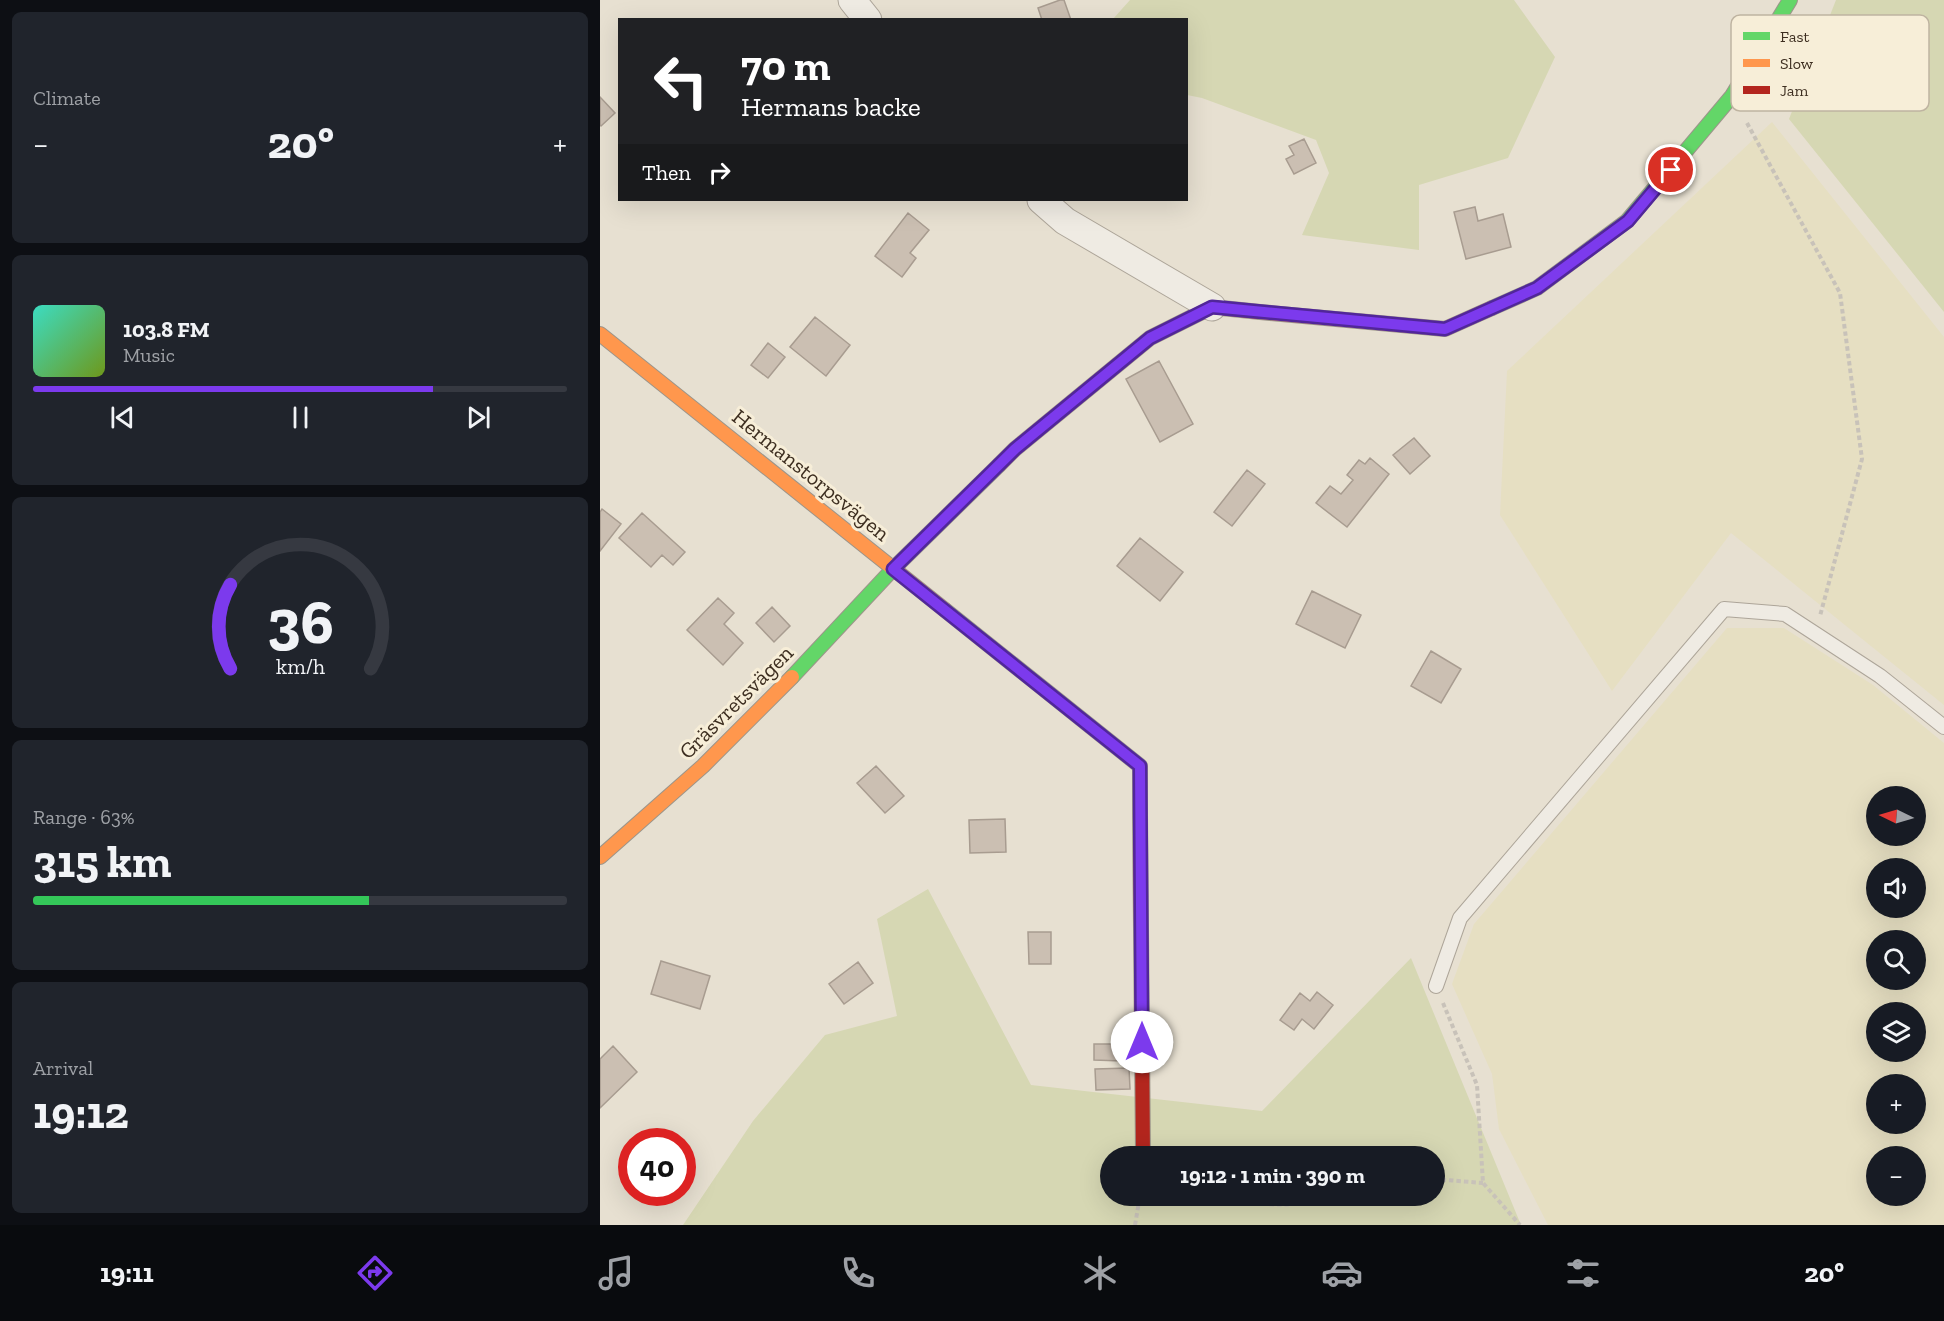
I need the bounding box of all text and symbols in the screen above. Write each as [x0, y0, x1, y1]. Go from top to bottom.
legend [1731, 15, 1929, 111]
text: Fast [1780, 27, 1809, 46]
text: 70 m [741, 40, 831, 91]
icon: left [642, 42, 720, 120]
text: Slow [1780, 54, 1814, 73]
text: Jam [1780, 81, 1809, 100]
text: Climate [33, 86, 101, 110]
text: Hermans backe [741, 91, 921, 123]
text: 20° [268, 116, 334, 170]
text: − [33, 124, 48, 163]
text: + [553, 124, 567, 163]
pin [1645, 144, 1696, 195]
icon: arrive [1654, 153, 1687, 186]
icon: right [703, 156, 736, 189]
text: Then [642, 159, 691, 186]
text: 103.8 FM [123, 316, 210, 343]
text: Music [123, 343, 175, 367]
icon: previous [106, 401, 139, 434]
icon: pause [284, 401, 317, 434]
icon: next [462, 401, 495, 434]
street label: Hermanstorpsvägen [727, 403, 895, 547]
text: 36 [267, 585, 333, 660]
street label: Gräsvretsvägen [673, 639, 799, 765]
text: km/h [276, 655, 324, 680]
north arrow [1866, 786, 1926, 846]
map controls [1866, 786, 1926, 1206]
text: Range · 63% [33, 805, 134, 829]
text: 315 km [33, 835, 171, 889]
button: sound [1866, 858, 1926, 918]
button: search [1866, 930, 1926, 990]
button: layers [1866, 1002, 1926, 1062]
position arrow [1110, 1010, 1174, 1074]
text: Arrival [33, 1056, 93, 1080]
button: + [1866, 1074, 1926, 1134]
text: 19:12 [33, 1086, 129, 1140]
speed limit sign: 40 [618, 1128, 696, 1206]
button: − [1866, 1146, 1926, 1206]
text: 19:12 · 1 min · 390 m [1180, 1162, 1365, 1189]
icon: directions [354, 1252, 396, 1294]
icon: music [595, 1252, 637, 1294]
icon: phone [837, 1252, 879, 1294]
icon: climate [1079, 1252, 1121, 1294]
icon: car [1321, 1252, 1363, 1294]
icon: filters [1562, 1252, 1604, 1294]
text: 19:11 [100, 1257, 154, 1289]
text: 20° [1804, 1257, 1844, 1289]

